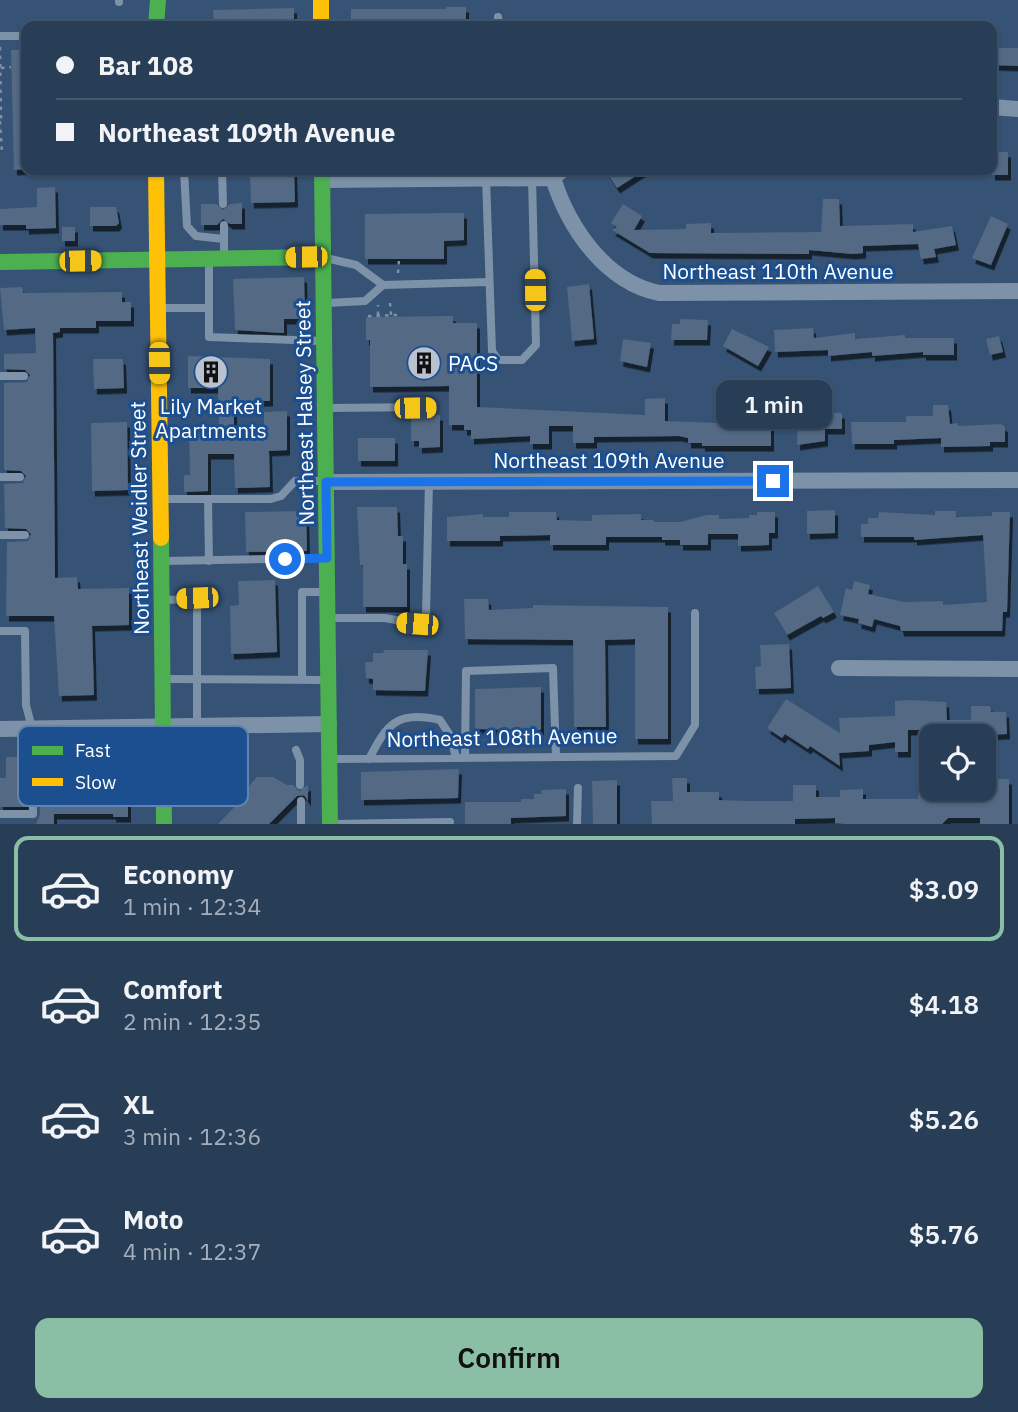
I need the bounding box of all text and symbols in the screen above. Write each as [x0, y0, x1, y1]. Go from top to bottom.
text: Bar 108 [98, 48, 194, 82]
text: Northeast 109th Avenue [98, 115, 395, 149]
car [285, 246, 328, 268]
car [59, 250, 102, 272]
street label: Northeast 110th Avenue [662, 257, 894, 285]
car [525, 269, 546, 311]
street label: Northeast Halsey Street [288, 300, 320, 526]
car [149, 342, 170, 384]
building icon: PACS [405, 344, 443, 382]
place label: PACS [448, 349, 498, 377]
building icon: Lily Market Apartments [192, 353, 230, 391]
callout: 1 min [715, 379, 831, 428]
text: 1 min [744, 389, 804, 419]
place label: Lily Market Apartments [155, 392, 267, 444]
car [394, 397, 437, 419]
street label: Northeast Weidler Street [123, 401, 155, 635]
street label: Northeast 109th Avenue [493, 446, 725, 474]
route end [757, 465, 789, 497]
route start [269, 543, 301, 575]
car [176, 587, 219, 609]
car [396, 612, 439, 636]
street label: Northeast 108th Avenue [386, 721, 618, 753]
map controls [919, 724, 996, 801]
button: locate [919, 724, 996, 801]
legend [18, 726, 248, 806]
text: Fast [75, 738, 111, 762]
text: Slow [75, 770, 116, 794]
icon: car [39, 857, 102, 920]
text: Economy [123, 857, 234, 891]
text: $3.09 [909, 872, 979, 906]
text: 1 min · 12:34 [123, 891, 261, 921]
icon: car [39, 972, 102, 1035]
text: Comfort [123, 972, 222, 1006]
text: $4.18 [909, 987, 979, 1021]
text: 2 min · 12:35 [123, 1006, 261, 1036]
icon: car [39, 1087, 102, 1150]
text: XL [123, 1087, 154, 1121]
text: $5.26 [909, 1102, 979, 1136]
text: 3 min · 12:36 [123, 1121, 261, 1151]
icon: car [39, 1202, 102, 1265]
text: Moto [123, 1202, 183, 1236]
text: $5.76 [909, 1217, 979, 1251]
text: 4 min · 12:37 [123, 1236, 261, 1266]
button: Confirm [35, 1318, 983, 1398]

